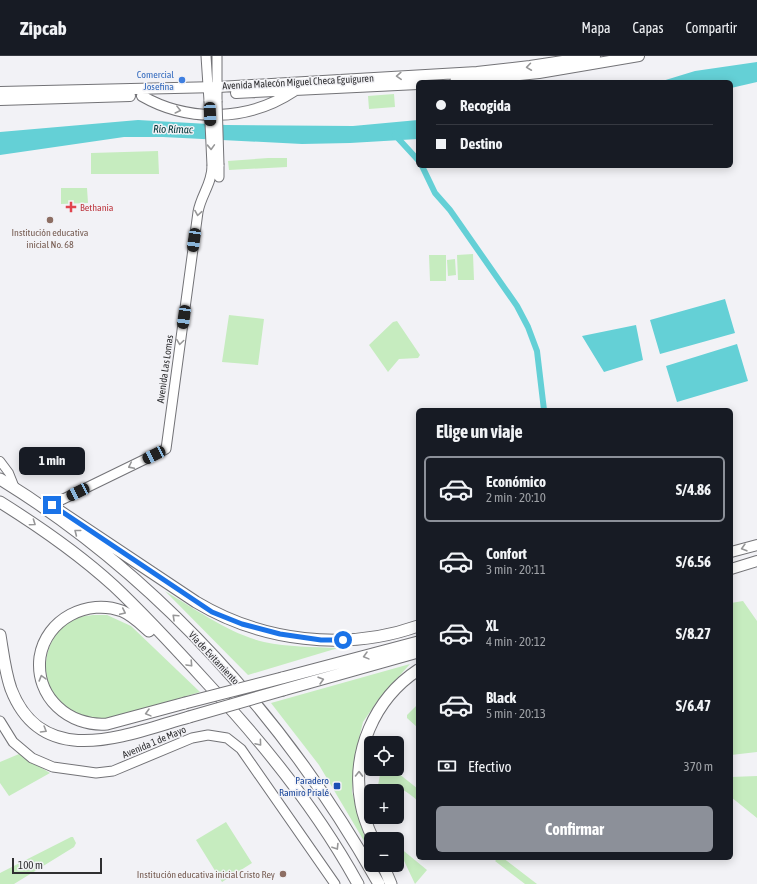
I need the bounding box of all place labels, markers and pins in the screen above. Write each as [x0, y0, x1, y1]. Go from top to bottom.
place label: Comercial Josefina [137, 69, 174, 92]
marker: Comercial Josefina [177, 75, 187, 85]
marker: Bethania [65, 201, 77, 213]
place label: Bethania [80, 202, 114, 213]
marker: Institución educativa inicial No. 68 [45, 215, 55, 225]
place label: Institución educativa inicial No. 68 [12, 227, 89, 250]
place label: Paradero Ramiro Prialé [279, 775, 329, 798]
marker: Paradero Ramiro Prialé [332, 781, 342, 791]
place label: Institución educativa inicial Cristo Rey [137, 869, 275, 880]
marker: Institución educativa inicial Cristo Rey [278, 869, 288, 879]

